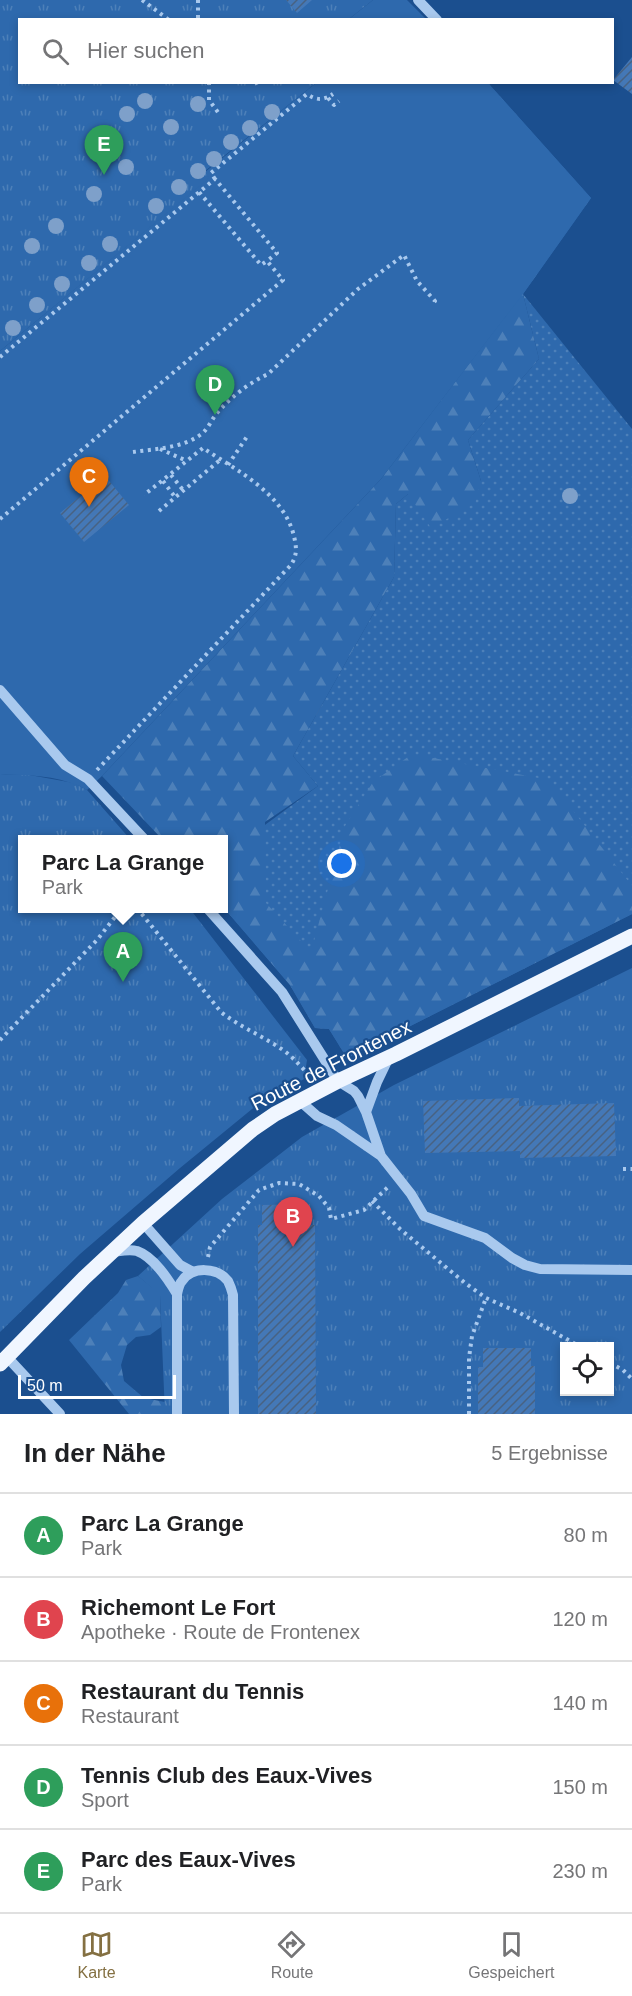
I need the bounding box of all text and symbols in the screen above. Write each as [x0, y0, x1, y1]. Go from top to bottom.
search box [18, 18, 614, 84]
icon: search [39, 35, 72, 68]
text: Hier suchen [87, 38, 204, 63]
pin: E [84, 126, 124, 175]
pin: D [196, 366, 234, 415]
pin: C [70, 458, 109, 507]
popup [18, 835, 228, 913]
your location [327, 849, 356, 878]
text: Parc La Grange [42, 850, 204, 875]
text: Park [42, 876, 83, 898]
pin: A [104, 932, 142, 982]
street label: Route de Frontenex [247, 1015, 415, 1115]
pin: B [274, 1198, 312, 1247]
map controls [560, 1342, 614, 1396]
button: locate [560, 1342, 614, 1396]
scale bar [18, 1372, 176, 1400]
text: 50 m [27, 1377, 63, 1394]
text: In der Nähe [24, 1438, 166, 1468]
text: 5 Ergebnisse [491, 1442, 608, 1464]
text: Parc La Grange [81, 1511, 244, 1536]
text: A [36, 1524, 51, 1546]
text: 80 m [564, 1524, 608, 1546]
text: Park [81, 1537, 122, 1559]
text: Richemont Le Fort [81, 1595, 275, 1620]
text: B [36, 1608, 51, 1630]
text: 120 m [552, 1608, 608, 1630]
text: Apotheke · Route de Frontenex [81, 1621, 360, 1643]
text: Restaurant du Tennis [81, 1679, 304, 1704]
text: C [36, 1692, 51, 1714]
text: 140 m [552, 1692, 608, 1714]
text: Restaurant [81, 1705, 179, 1727]
text: Tennis Club des Eaux-Vives [81, 1763, 372, 1788]
text: D [36, 1776, 51, 1798]
text: 150 m [552, 1776, 608, 1798]
text: Sport [81, 1789, 129, 1811]
text: Parc des Eaux-Vives [81, 1847, 296, 1872]
text: E [37, 1860, 50, 1882]
text: 230 m [552, 1860, 608, 1882]
text: Park [81, 1873, 122, 1895]
tab: Karte [77, 1928, 116, 1982]
tab: Route [271, 1928, 313, 1982]
tab: Gespeichert [468, 1928, 555, 1982]

